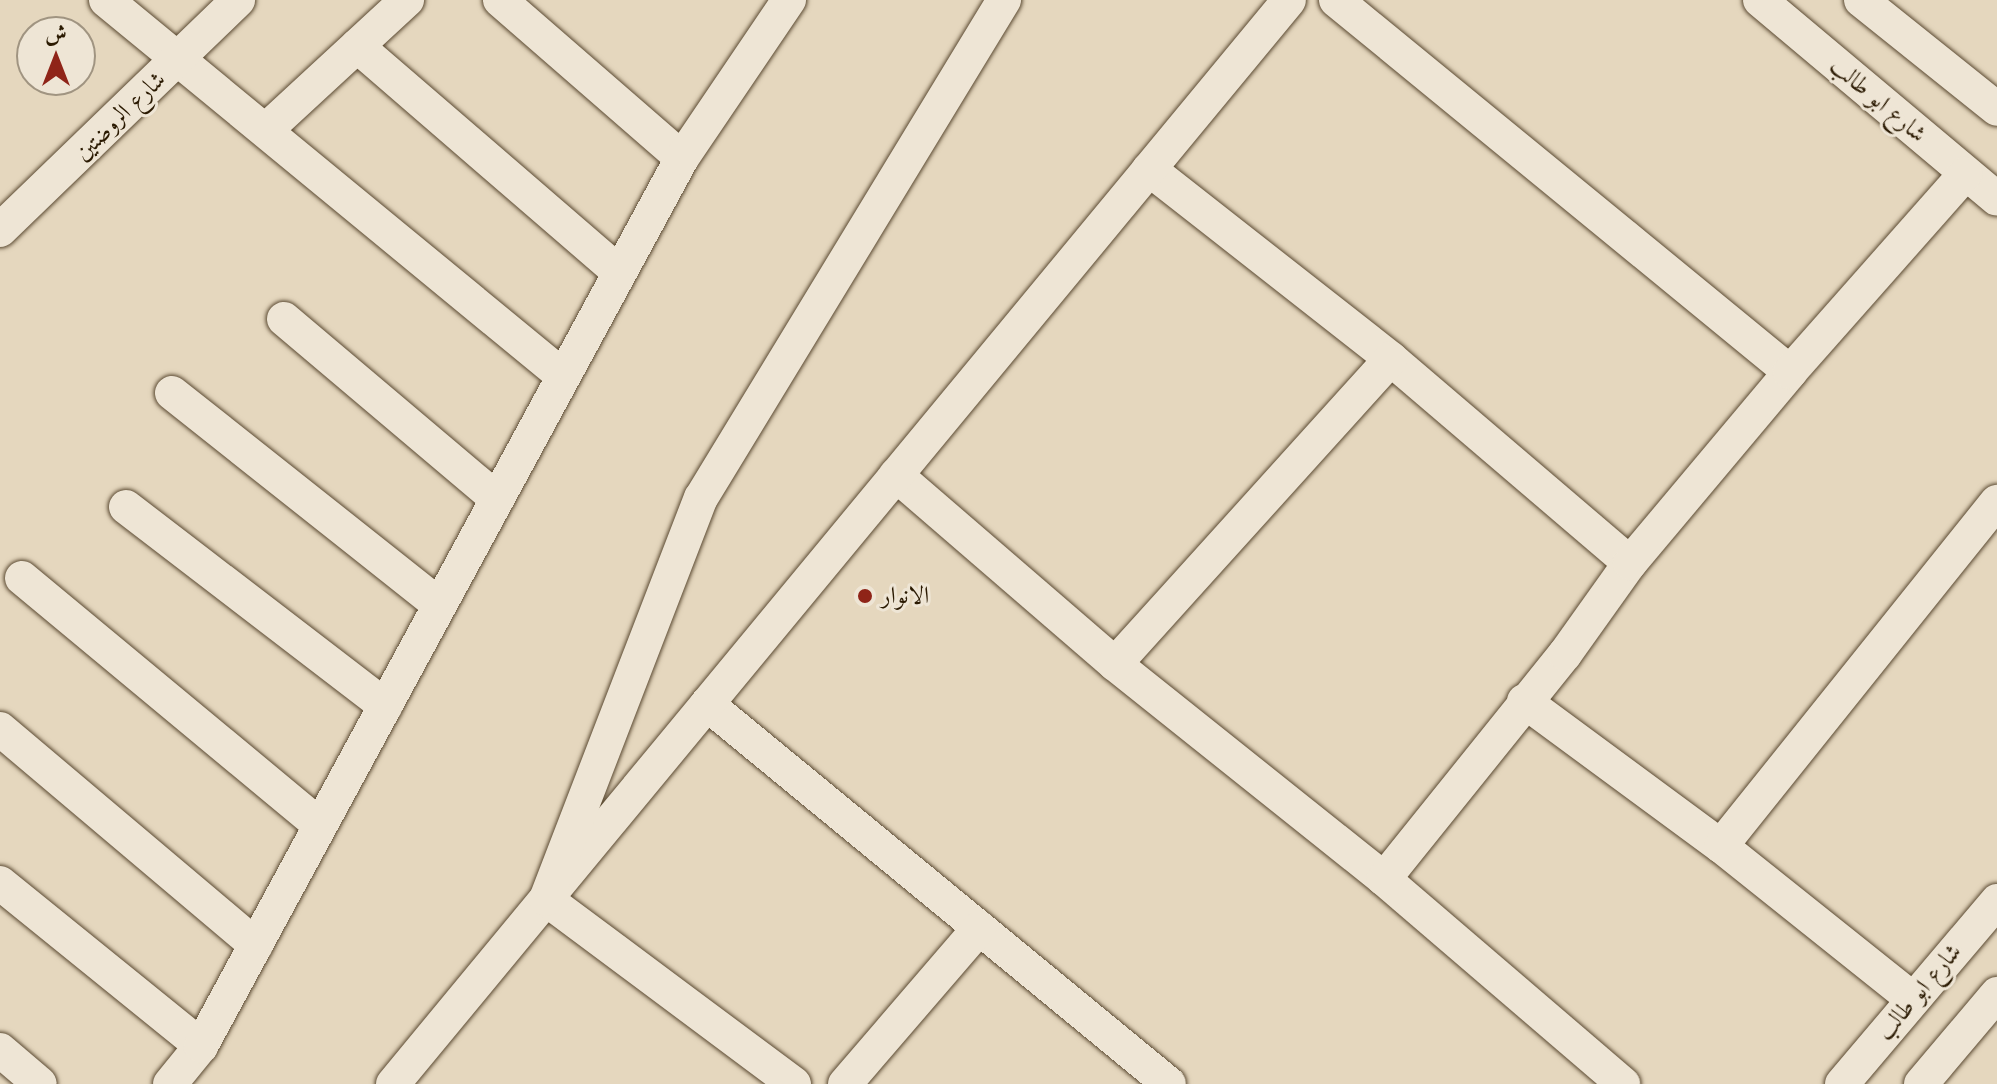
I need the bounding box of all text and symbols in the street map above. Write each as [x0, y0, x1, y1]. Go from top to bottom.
north arrow [16, 16, 96, 96]
text: ش [45, 19, 67, 49]
street label: شارع ابو طالب [1824, 51, 1932, 149]
street label: شارع الروضتين [68, 65, 172, 167]
place label: الانوار [881, 582, 929, 610]
marker: الانوار [856, 587, 874, 605]
street label: شارع ابو طالب [1870, 938, 1968, 1046]

